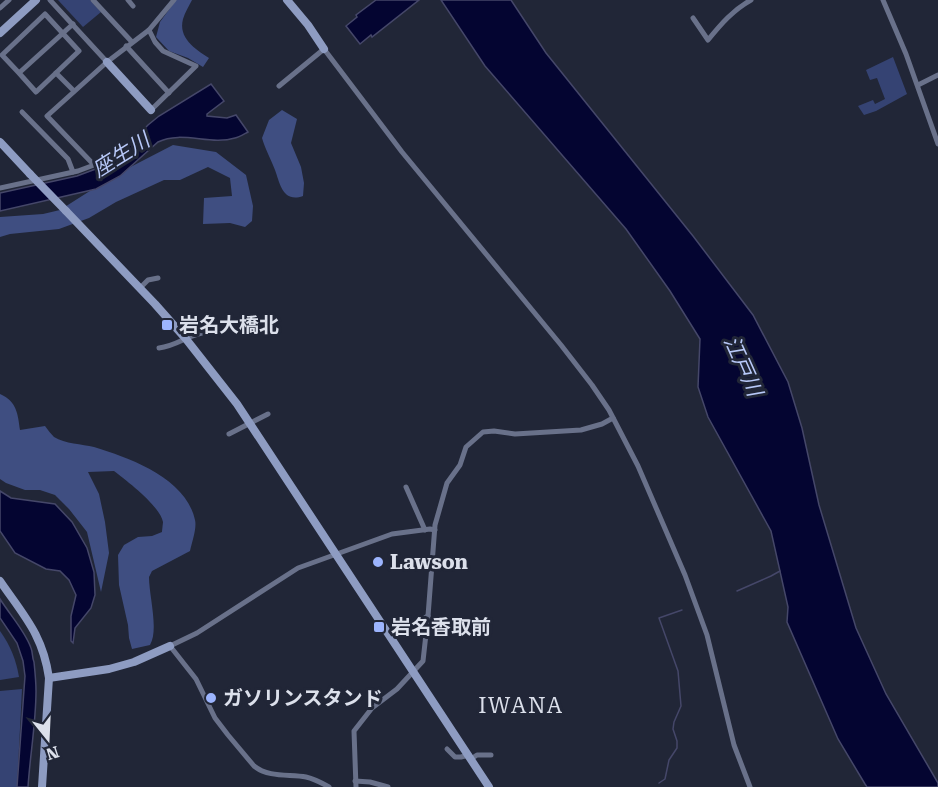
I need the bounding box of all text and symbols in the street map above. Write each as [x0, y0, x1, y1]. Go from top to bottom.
water label: 座生川 [88, 127, 156, 182]
place label: 岩名大橋北 [179, 313, 279, 337]
marker: 岩名大橋北 [160, 318, 174, 332]
water label: 江戸川 [719, 332, 768, 401]
place label: Lawson [390, 550, 469, 574]
marker: Lawson [371, 555, 385, 569]
place label: 岩名香取前 [391, 615, 491, 639]
marker: 岩名香取前 [372, 620, 386, 634]
place label: ガソリンスタンド [223, 686, 383, 710]
marker: ガソリンスタンド [204, 691, 218, 705]
district label: IWANA [478, 693, 564, 718]
north arrow [18, 709, 78, 769]
text: N [44, 742, 61, 764]

